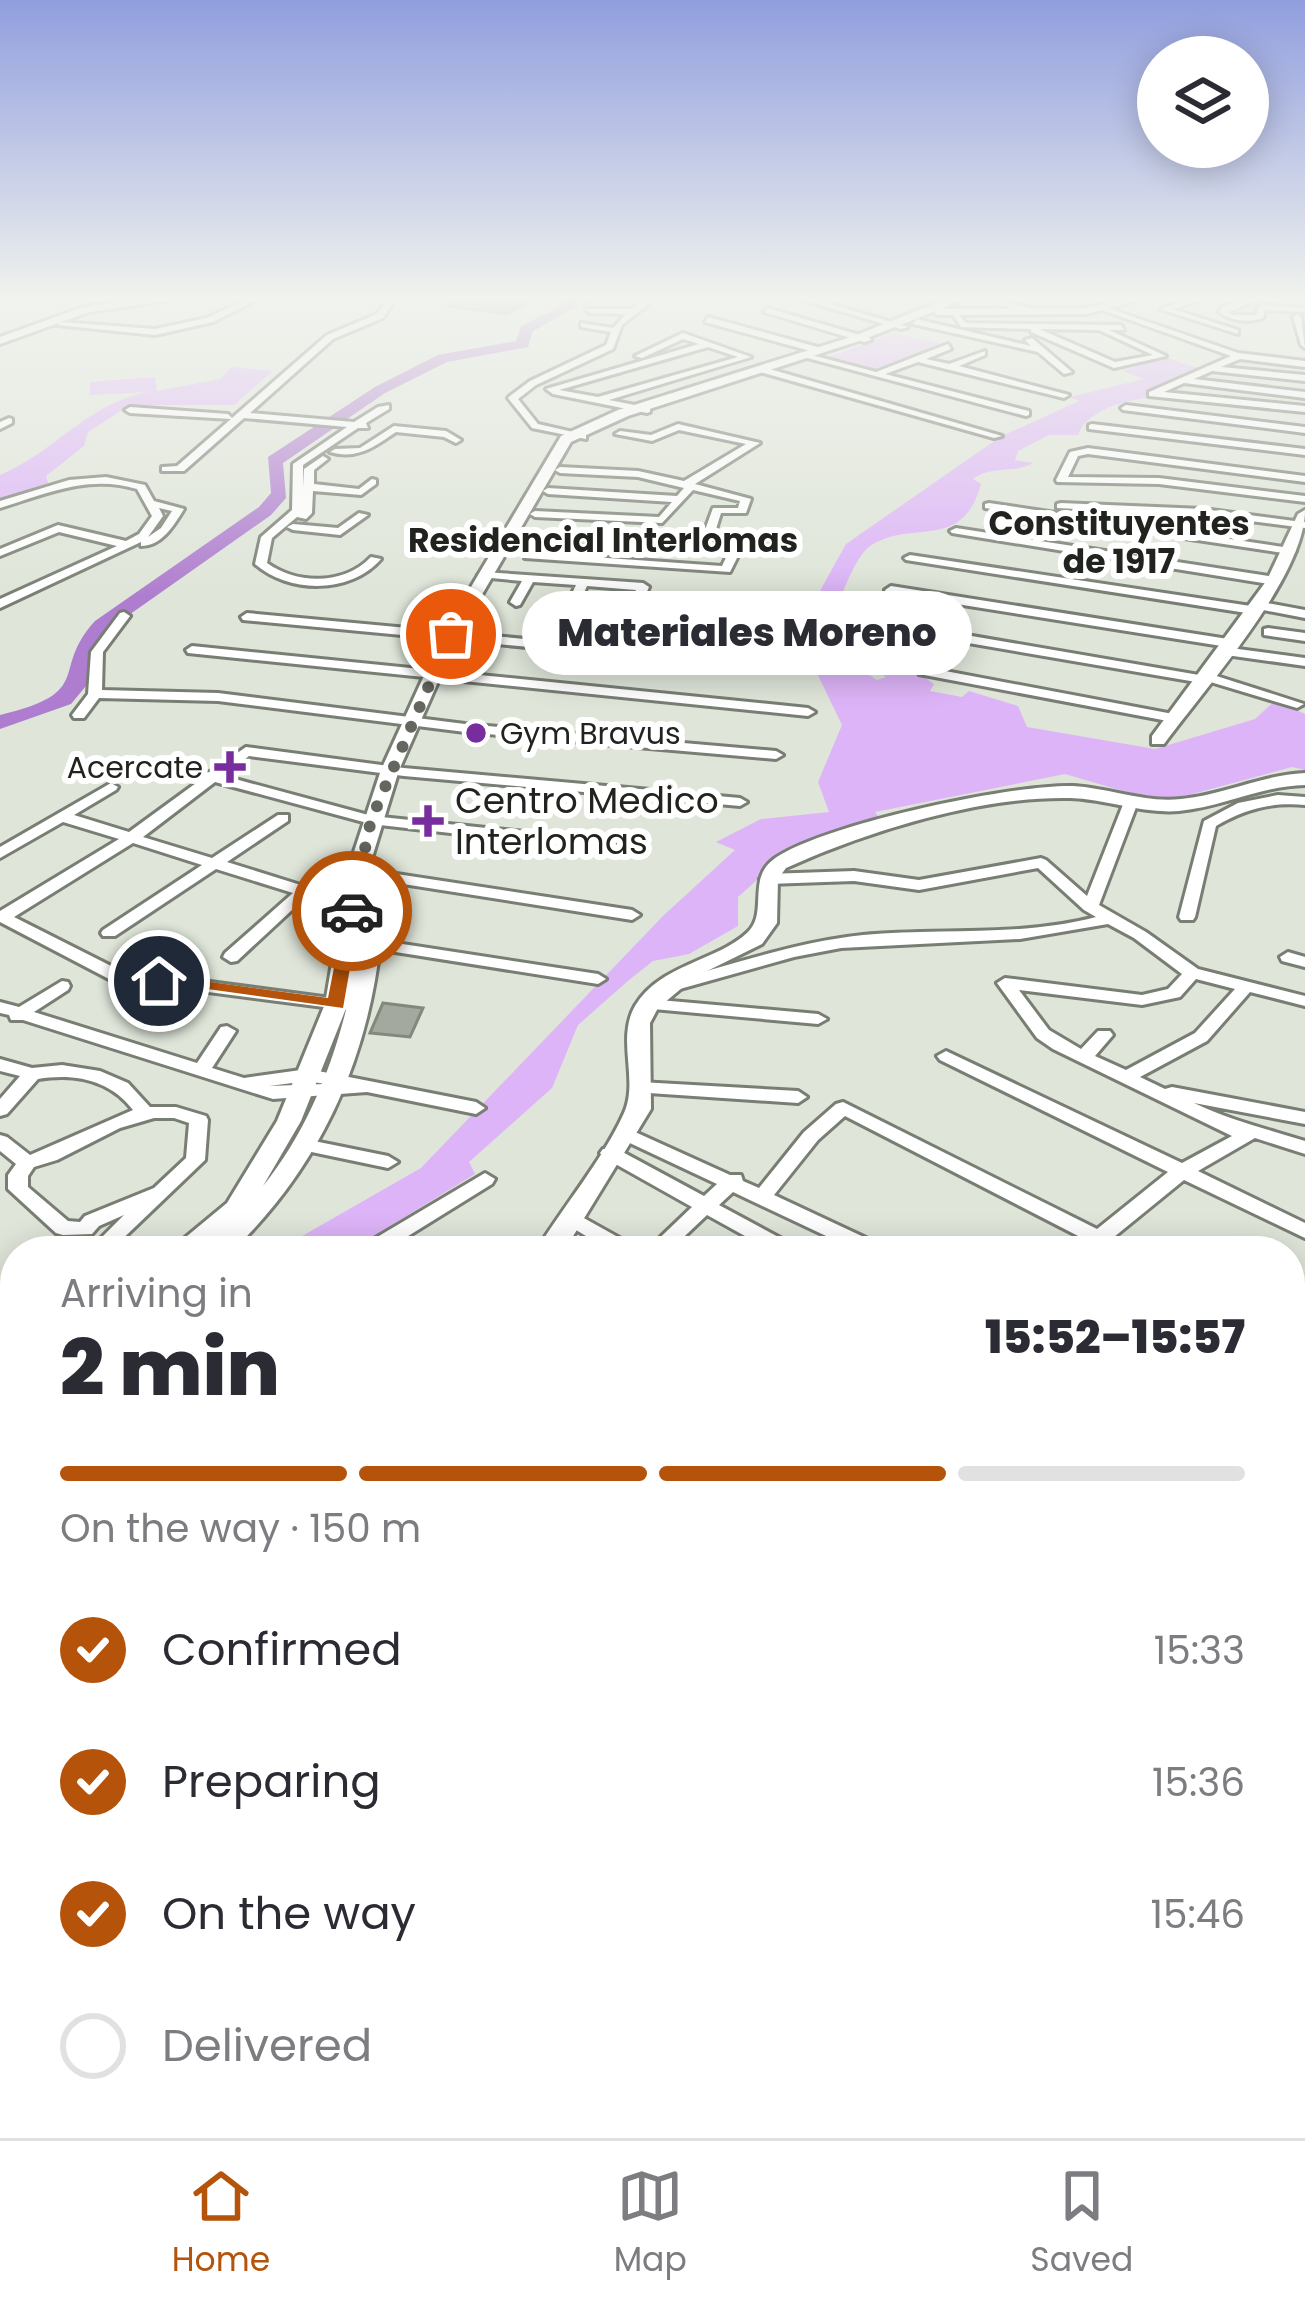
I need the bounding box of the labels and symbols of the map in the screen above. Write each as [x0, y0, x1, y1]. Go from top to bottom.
district label: Constituyentes de 1917 [988, 500, 1250, 585]
district label: Residencial Interlomas [408, 517, 798, 564]
pin [400, 583, 502, 685]
callout: Materiales Moreno [523, 592, 973, 676]
place label: Gym Bravus [500, 712, 681, 755]
marker: Gym Bravus [463, 720, 489, 746]
place label: Acercate [67, 746, 203, 789]
marker: Acercate [214, 751, 246, 783]
place label: Centro Medico Interlomas [455, 775, 719, 867]
marker: Centro Medico Interlomas [412, 805, 444, 837]
courier [292, 851, 412, 971]
pin [108, 930, 210, 1032]

